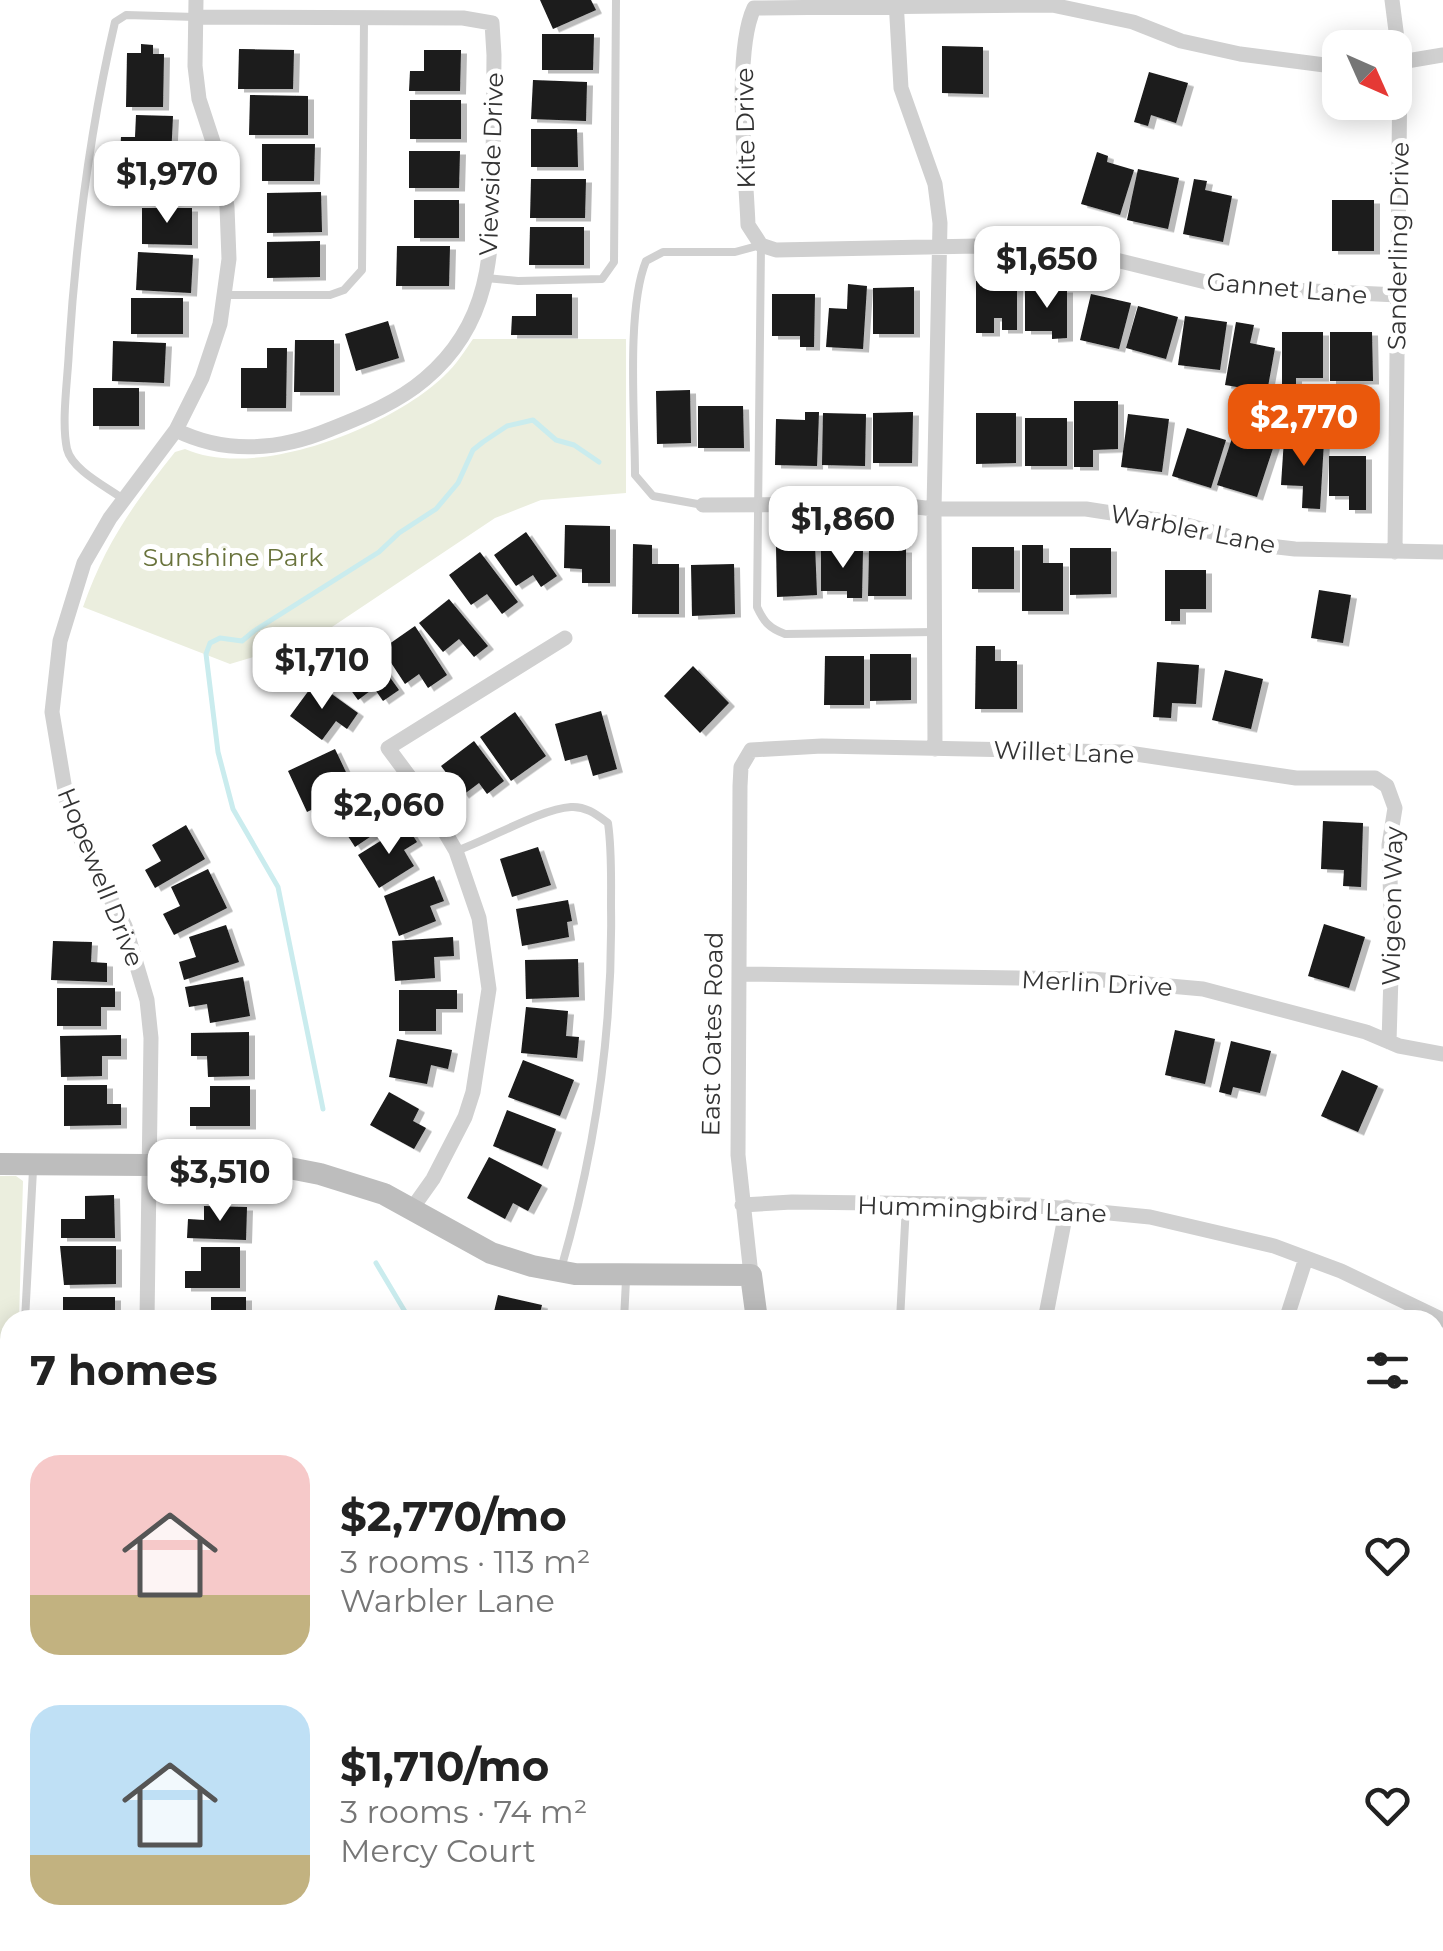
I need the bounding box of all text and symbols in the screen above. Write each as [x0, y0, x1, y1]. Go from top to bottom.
north arrow [1322, 30, 1412, 120]
map controls [1322, 30, 1412, 120]
street label: Kite Drive [729, 67, 761, 189]
street label: Viewside Drive [473, 72, 509, 256]
pin: $1,970 [86, 141, 248, 226]
street label: Sanderling Drive [1381, 142, 1415, 350]
text: $1,970 [116, 154, 218, 193]
pin: $1,650 [966, 226, 1128, 311]
text: $1,650 [996, 239, 1098, 278]
street label: Gannet Lane [1205, 266, 1369, 310]
pin: $2,770 [1223, 384, 1385, 469]
text: $2,770 [1250, 397, 1358, 436]
pin: $1,860 [762, 486, 924, 571]
street label: Warbler Lane [1108, 498, 1278, 560]
text: $1,860 [791, 499, 895, 538]
park label: Sunshine Park [143, 542, 323, 572]
pin: $1,710 [241, 627, 403, 712]
text: $1,710 [275, 640, 369, 679]
street label: Willet Lane [993, 735, 1135, 769]
pin: $2,060 [308, 772, 470, 857]
street label: Hopewell Drive [52, 783, 150, 971]
text: $2,060 [333, 785, 445, 824]
street label: Wigeon Way [1376, 825, 1408, 986]
street label: East Oates Road [695, 931, 729, 1137]
street label: Merlin Drive [1021, 964, 1173, 1002]
pin: $3,510 [139, 1139, 301, 1224]
text: $3,510 [170, 1152, 270, 1191]
street label: Hummingbird Lane [857, 1190, 1107, 1228]
icon: filters [1360, 1343, 1415, 1398]
text: 7 homes [30, 1344, 218, 1396]
text: $2,770/mo [340, 1490, 567, 1542]
icon: home [110, 1495, 230, 1615]
icon: heart [1360, 1528, 1415, 1583]
text: 3 rooms · 113 m² [340, 1542, 591, 1581]
text: Warbler Lane [340, 1581, 555, 1620]
text: $1,710/mo [340, 1740, 549, 1792]
icon: home [110, 1745, 230, 1865]
icon: heart [1360, 1778, 1415, 1833]
text: 3 rooms · 74 m² [340, 1792, 587, 1831]
text: Mercy Court [340, 1831, 536, 1870]

